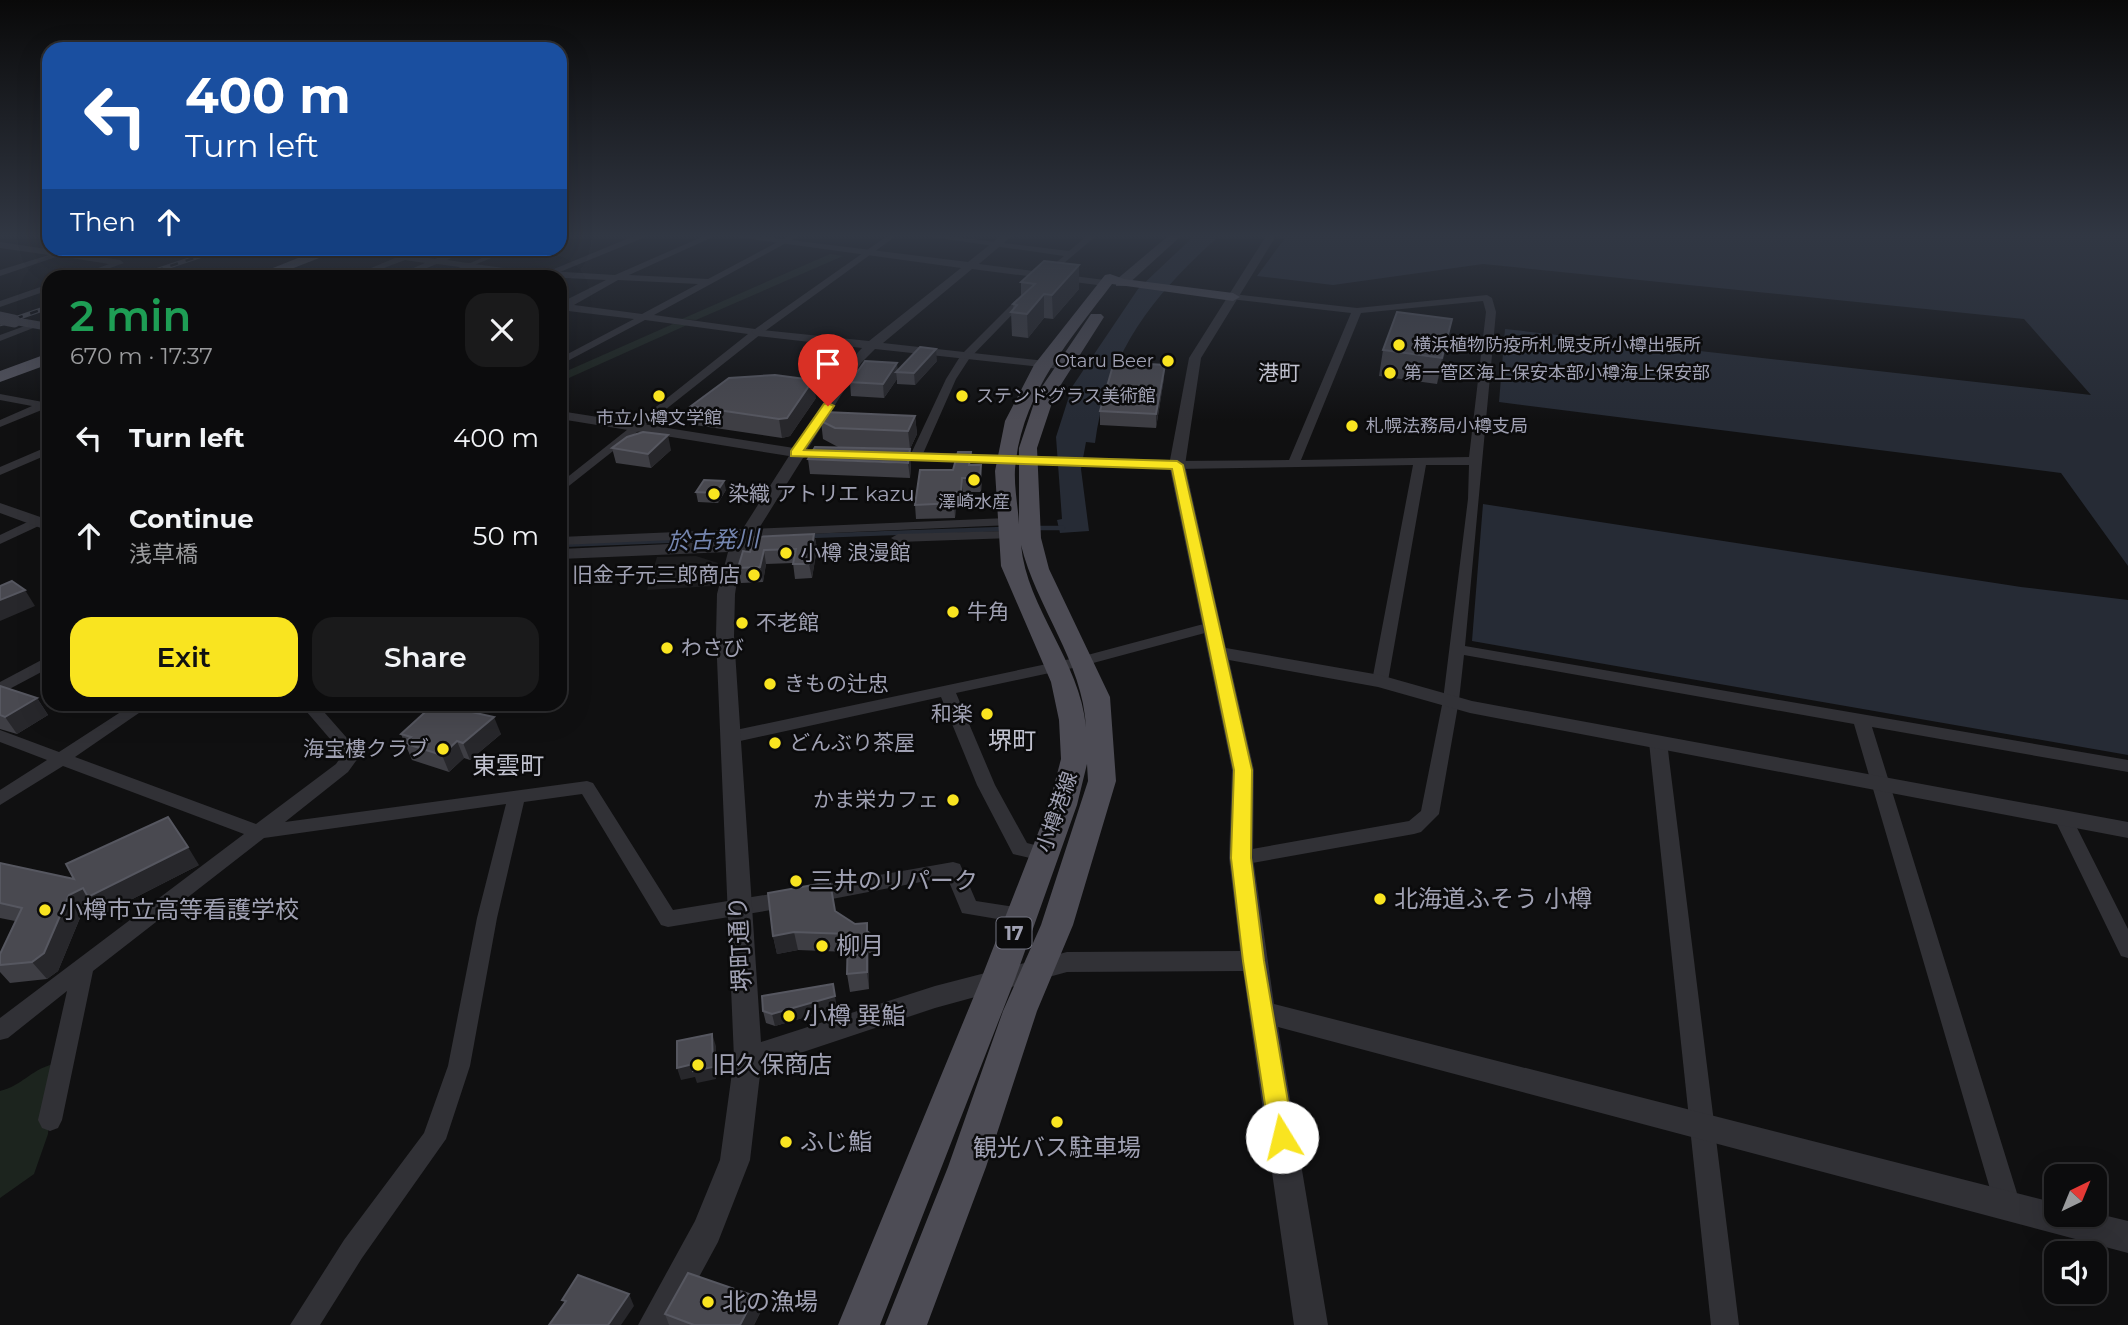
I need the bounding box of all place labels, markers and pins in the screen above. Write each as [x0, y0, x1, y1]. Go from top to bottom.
pin [798, 334, 858, 406]
place label: 横浜植物防疫所札幌支所小樽出張所 [1413, 334, 1701, 356]
marker: 横浜植物防疫所札幌支所小樽出張所 [1391, 337, 1407, 353]
place label: Otaru Beer [1055, 350, 1154, 372]
marker: Otaru Beer [1160, 353, 1176, 369]
place label: 第一管区海上保安本部小樽海上保安部 [1404, 362, 1710, 384]
marker: 第一管区海上保安本部小樽海上保安部 [1382, 365, 1398, 381]
place label: ステンドグラス美術館 [976, 385, 1156, 407]
marker: 市立小樽文学館 [651, 388, 667, 404]
marker: ステンドグラス美術館 [954, 388, 970, 404]
place label: 市立小樽文学館 [596, 407, 722, 429]
place label: 札幌法務局小樽支局 [1366, 415, 1528, 437]
marker: 札幌法務局小樽支局 [1344, 418, 1360, 434]
marker: 澤崎水産 [966, 472, 982, 488]
place label: 染織 アトリエ kazu [728, 481, 915, 506]
marker: 染織 アトリエ kazu [706, 486, 722, 502]
place label: 澤崎水産 [938, 491, 1010, 513]
place label: 小樽 浪漫館 [800, 540, 911, 565]
marker: 小樽 浪漫館 [778, 545, 794, 561]
place label: 旧金子元三郎商店 [572, 562, 740, 587]
marker: 旧金子元三郎商店 [746, 567, 762, 583]
place label: 牛角 [967, 599, 1009, 624]
marker: 牛角 [945, 604, 961, 620]
place label: 不老館 [756, 610, 819, 635]
marker: 不老館 [734, 615, 750, 631]
place label: わさび [681, 635, 744, 660]
marker: わさび [659, 640, 675, 656]
place label: きもの辻忠 [784, 671, 889, 696]
marker: きもの辻忠 [762, 676, 778, 692]
place label: 和楽 [931, 701, 973, 726]
marker: 和楽 [979, 706, 995, 722]
place label: どんぶり茶屋 [789, 730, 915, 755]
marker: どんぶり茶屋 [767, 735, 783, 751]
place label: 海宝樓クラブ [303, 736, 429, 761]
marker: 海宝樓クラブ [435, 741, 451, 757]
place label: かま栄カフェ [813, 787, 939, 812]
marker: かま栄カフェ [945, 792, 961, 808]
place label: 三井のリパーク [810, 866, 978, 895]
marker: 三井のリパーク [788, 873, 804, 889]
place label: 北海道ふそう 小樽 [1394, 884, 1592, 913]
marker: 北海道ふそう 小樽 [1372, 891, 1388, 907]
place label: 小樽市立高等看護学校 [59, 895, 299, 924]
marker: 小樽市立高等看護学校 [37, 902, 53, 918]
place label: 柳月 [836, 931, 884, 960]
marker: 柳月 [814, 938, 830, 954]
place label: 小樽 巽鮨 [803, 1001, 905, 1030]
marker: 小樽 巽鮨 [781, 1008, 797, 1024]
place label: 旧久保商店 [712, 1050, 832, 1079]
marker: 旧久保商店 [690, 1057, 706, 1073]
marker: 観光バス駐車場 [1049, 1114, 1065, 1130]
place label: ふじ鮨 [800, 1127, 872, 1156]
place label: 観光バス駐車場 [973, 1133, 1141, 1162]
marker: ふじ鮨 [778, 1134, 794, 1150]
place label: 北の漁場 [722, 1287, 818, 1316]
marker: 北の漁場 [700, 1294, 716, 1310]

